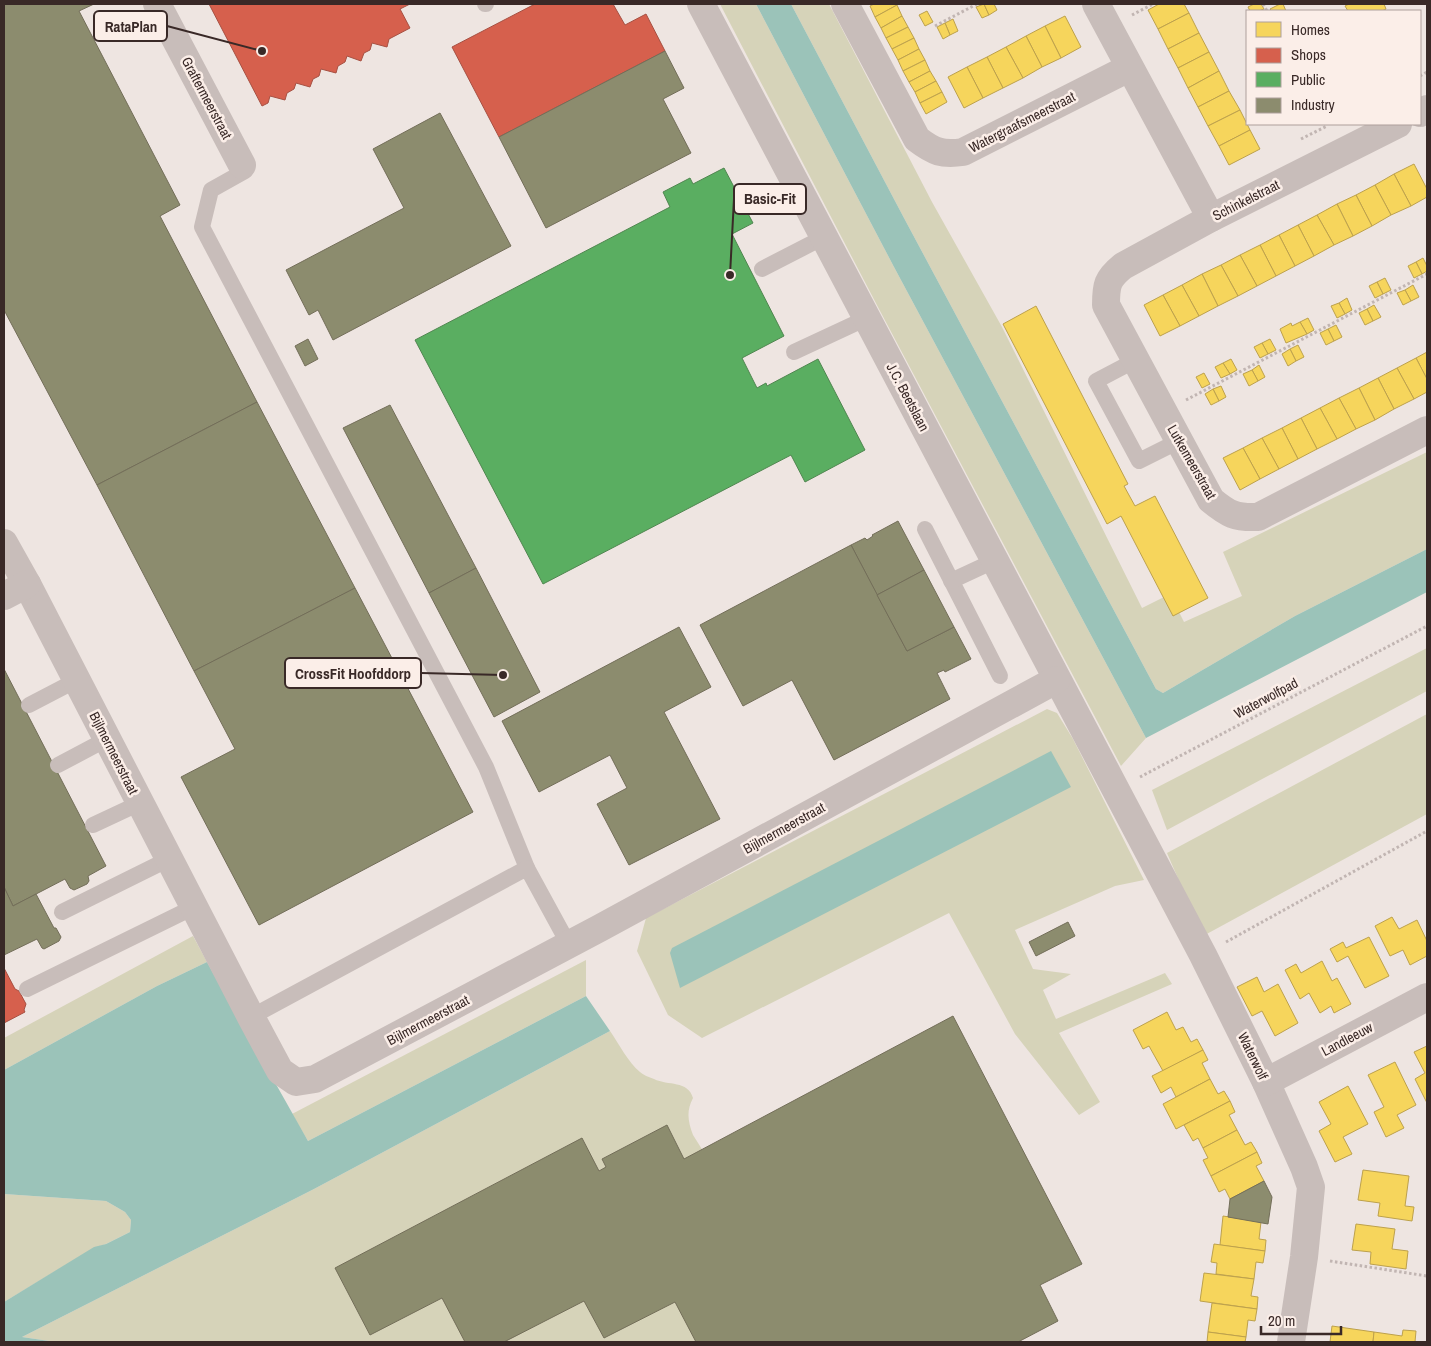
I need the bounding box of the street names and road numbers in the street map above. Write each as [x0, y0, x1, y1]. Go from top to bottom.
street label: Graftermeerstraat [178, 54, 236, 142]
street label: Watergraafsmeerstraat [966, 87, 1078, 157]
street label: Schinkelstraat [1210, 175, 1282, 225]
street label: J.C. Beetslaan [883, 360, 933, 434]
street label: Lutkemeerstraat [1163, 422, 1221, 502]
street label: Waterwolfpad [1231, 674, 1301, 722]
street label: Bijlmermeerstraat [85, 709, 143, 797]
street label: Bijlmermeerstraat [740, 798, 828, 858]
street label: Bijlmermeerstraat [384, 991, 472, 1049]
street label: Landleeuw [1318, 1018, 1376, 1060]
street label: Waterwolf [1234, 1029, 1273, 1083]

